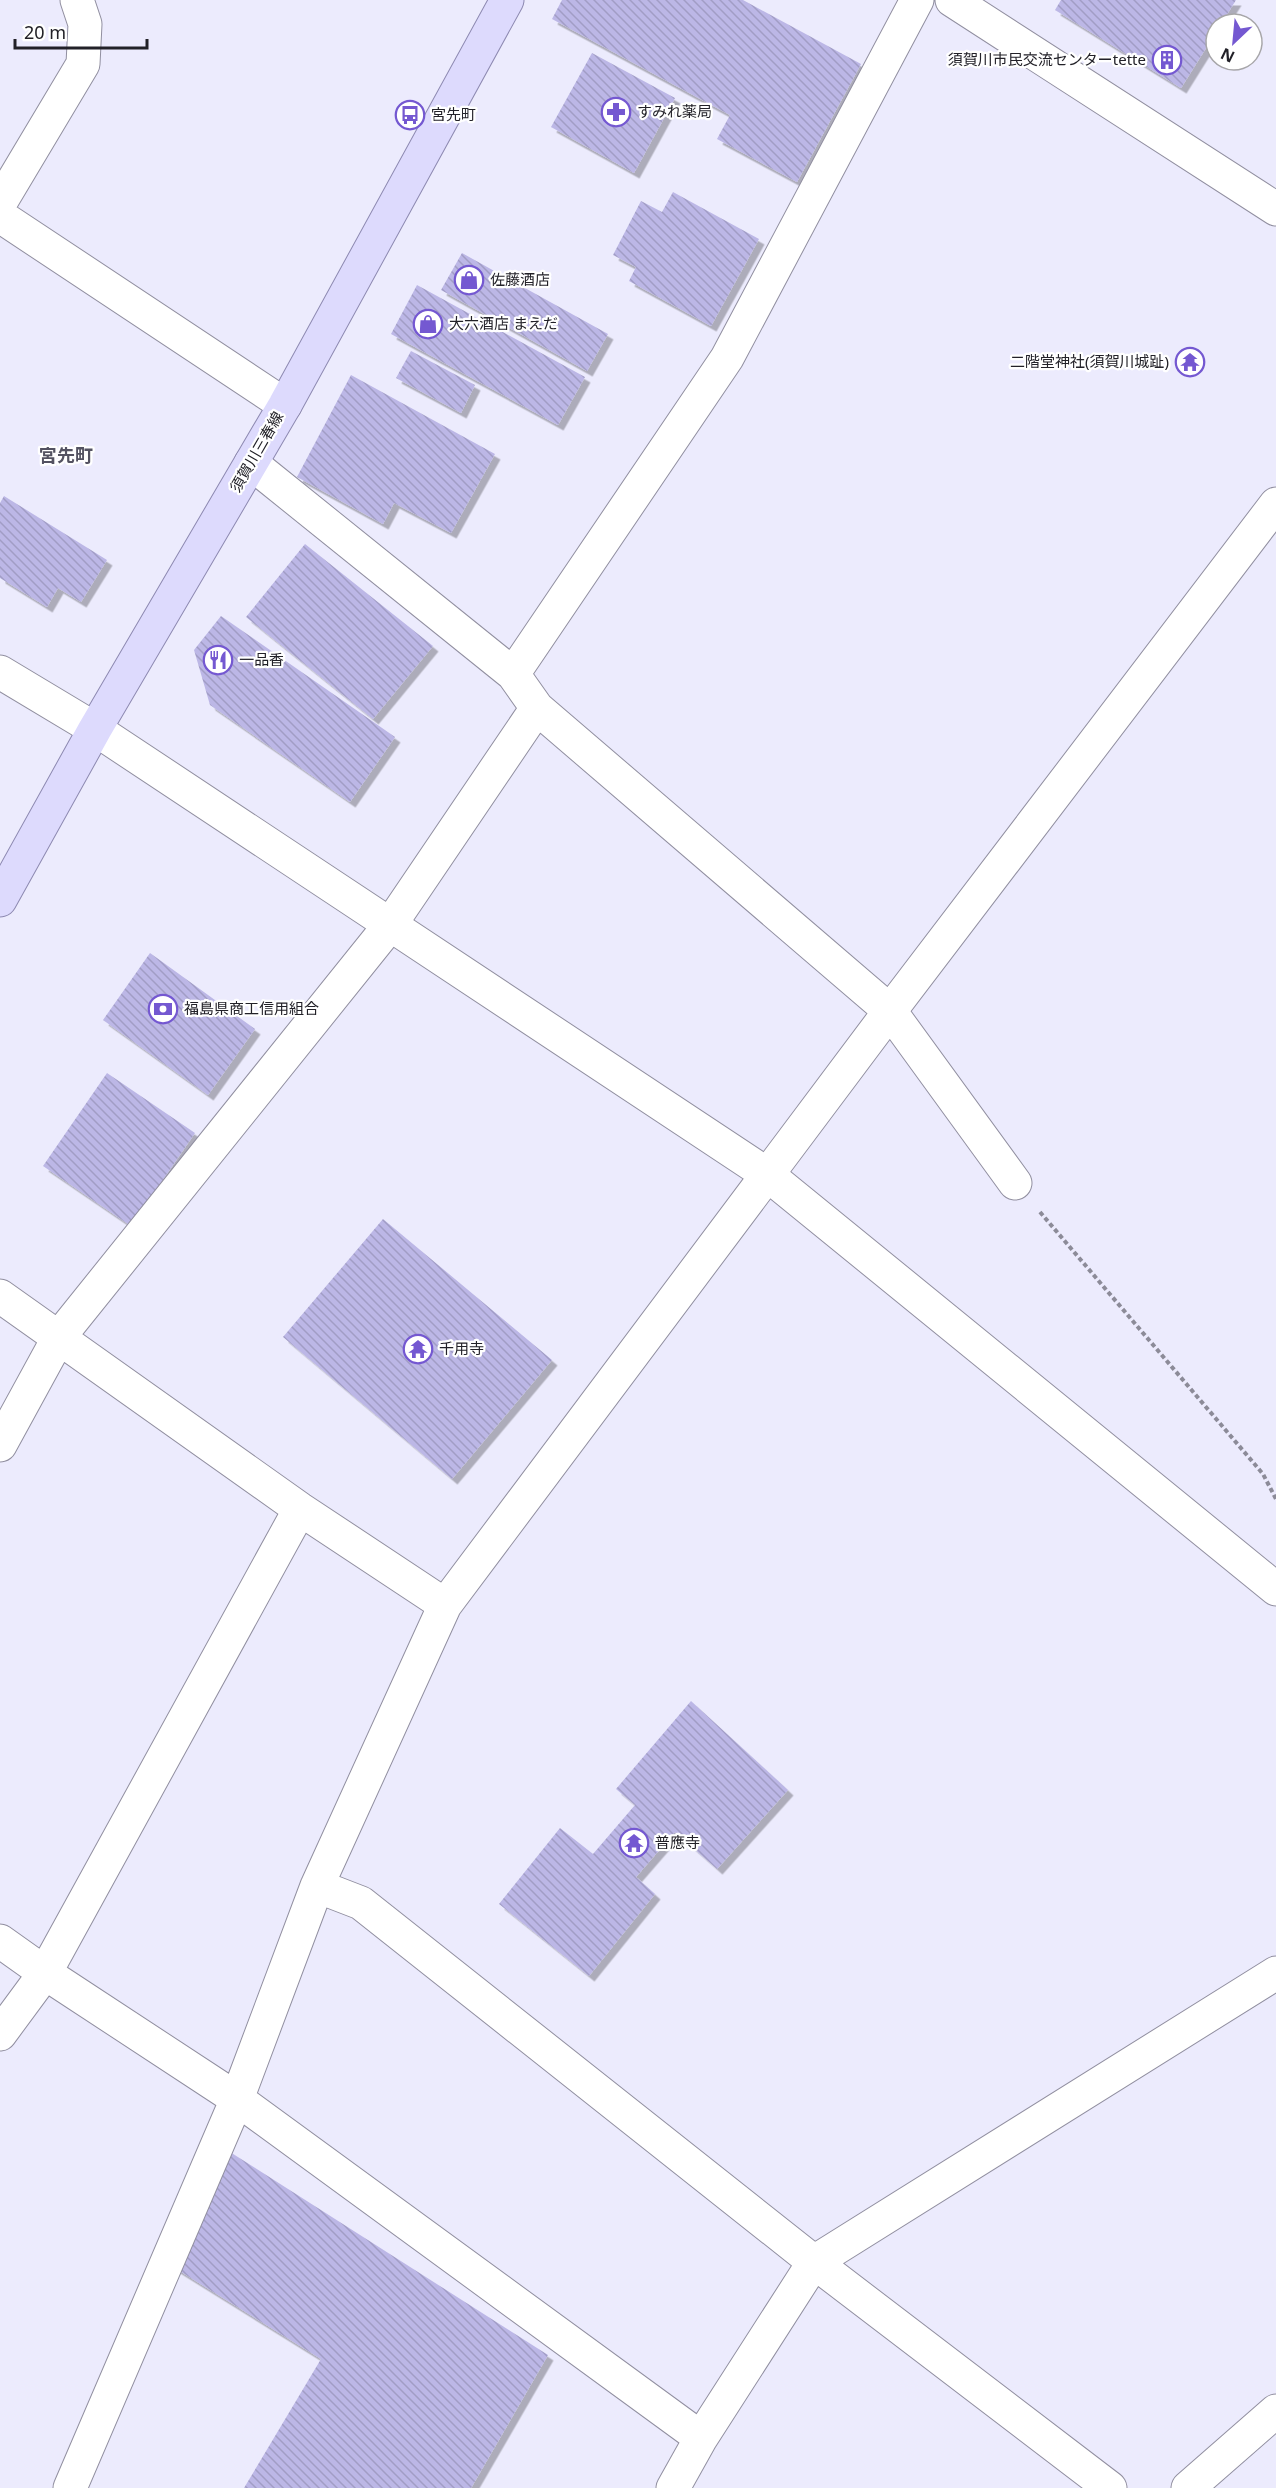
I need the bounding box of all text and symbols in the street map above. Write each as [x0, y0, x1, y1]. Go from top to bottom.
scale bar [15, 12, 147, 50]
north arrow [1204, 12, 1264, 72]
text: 20 m [24, 20, 66, 44]
text: N [1217, 43, 1238, 68]
building icon: 須賀川市民交流センターtette [1151, 44, 1183, 76]
place label: 須賀川市民交流センターtette [948, 49, 1146, 69]
pharmacy icon: すみれ薬局 [600, 96, 632, 128]
bus stop icon: 宮先町 [394, 99, 426, 131]
place label: すみれ薬局 [637, 101, 712, 121]
place label: 宮先町 [431, 104, 476, 124]
shop icon: 佐藤酒店 [453, 264, 485, 296]
place label: 佐藤酒店 [490, 269, 550, 289]
shop icon: 大六酒店 まえだ [412, 308, 444, 340]
place label: 大六酒店 まえだ [449, 313, 558, 333]
temple icon: 二階堂神社(須賀川城趾) [1174, 346, 1206, 378]
place label: 二階堂神社(須賀川城趾) [1010, 351, 1169, 371]
street label: 須賀川三春線 [225, 408, 287, 495]
district label: 宮先町 [39, 443, 93, 467]
restaurant icon: 一品香 [202, 644, 234, 676]
place label: 一品香 [239, 649, 284, 669]
bank icon: 福島県商工信用組合 [147, 993, 179, 1025]
place label: 福島県商工信用組合 [184, 998, 319, 1018]
temple icon: 千用寺 [402, 1333, 434, 1365]
place label: 千用寺 [439, 1338, 484, 1358]
temple icon: 普應寺 [618, 1827, 650, 1859]
place label: 普應寺 [655, 1832, 700, 1852]

